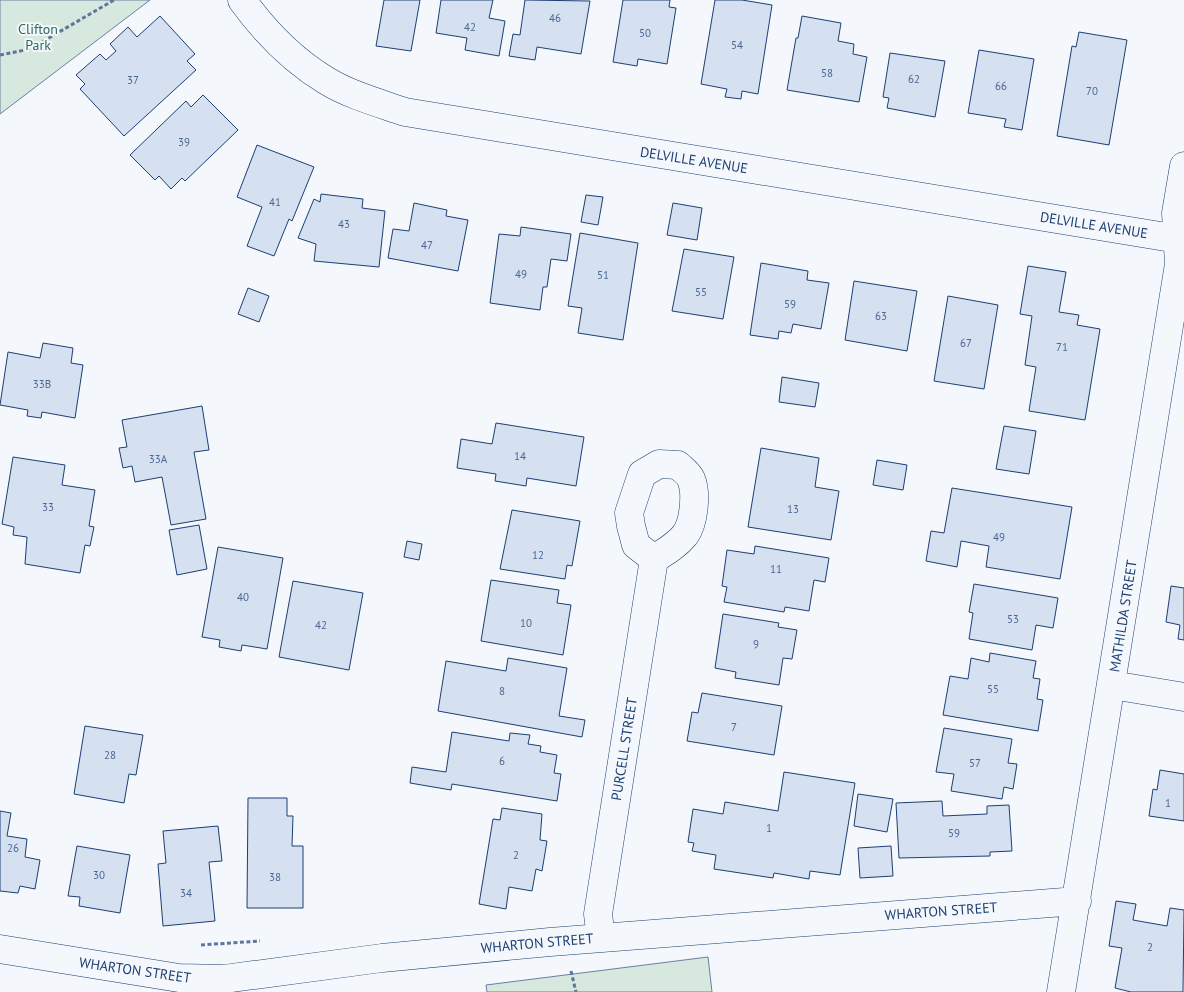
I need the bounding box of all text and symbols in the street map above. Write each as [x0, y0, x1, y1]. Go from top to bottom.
house number: 46 [549, 11, 561, 25]
park label: Clifton Park [18, 20, 58, 54]
house number: 42 [464, 20, 476, 34]
house number: 50 [639, 26, 651, 40]
house number: 54 [731, 38, 743, 52]
house number: 58 [821, 66, 833, 80]
house number: 62 [908, 72, 920, 86]
house number: 37 [127, 73, 139, 87]
house number: 66 [995, 79, 1007, 93]
house number: 70 [1086, 84, 1098, 98]
house number: 39 [178, 135, 190, 149]
street label: DELVILLE AVENUE [639, 143, 749, 177]
house number: 41 [269, 195, 281, 209]
street label: DELVILLE AVENUE [1039, 208, 1149, 242]
house number: 43 [338, 217, 350, 231]
house number: 47 [421, 238, 433, 252]
house number: 49 [515, 267, 527, 281]
house number: 51 [597, 268, 609, 282]
house number: 55 [695, 285, 707, 299]
house number: 59 [784, 297, 796, 311]
house number: 63 [875, 309, 887, 323]
house number: 67 [960, 336, 972, 350]
house number: 71 [1056, 340, 1068, 354]
house number: 33B [33, 377, 51, 391]
house number: 14 [514, 449, 526, 463]
house number: 33A [149, 452, 168, 466]
house number: 33 [42, 500, 54, 514]
house number: 13 [787, 502, 799, 516]
house number: 49 [993, 530, 1005, 544]
house number: 12 [532, 548, 544, 562]
street label: MATHILDA STREET [1105, 558, 1141, 673]
house number: 11 [770, 562, 782, 576]
house number: 40 [237, 590, 249, 604]
house number: 53 [1007, 612, 1019, 626]
house number: 10 [520, 616, 532, 630]
house number: 42 [315, 618, 327, 632]
house number: 9 [753, 637, 759, 651]
house number: 55 [987, 682, 999, 696]
house number: 8 [499, 684, 505, 698]
street label: PURCELL STREET [607, 696, 641, 802]
house number: 7 [731, 720, 737, 734]
house number: 28 [104, 748, 116, 762]
house number: 6 [499, 754, 505, 768]
house number: 57 [969, 756, 981, 770]
house number: 1 [1165, 796, 1171, 810]
house number: 1 [766, 821, 772, 835]
house number: 59 [948, 826, 960, 840]
house number: 26 [7, 841, 19, 855]
house number: 2 [513, 848, 519, 862]
house number: 30 [93, 868, 105, 882]
house number: 38 [269, 870, 281, 884]
house number: 34 [180, 886, 192, 900]
street label: WHARTON STREET [884, 898, 998, 924]
street label: WHARTON STREET [480, 929, 594, 957]
house number: 2 [1147, 940, 1153, 954]
street label: WHARTON STREET [78, 953, 192, 987]

